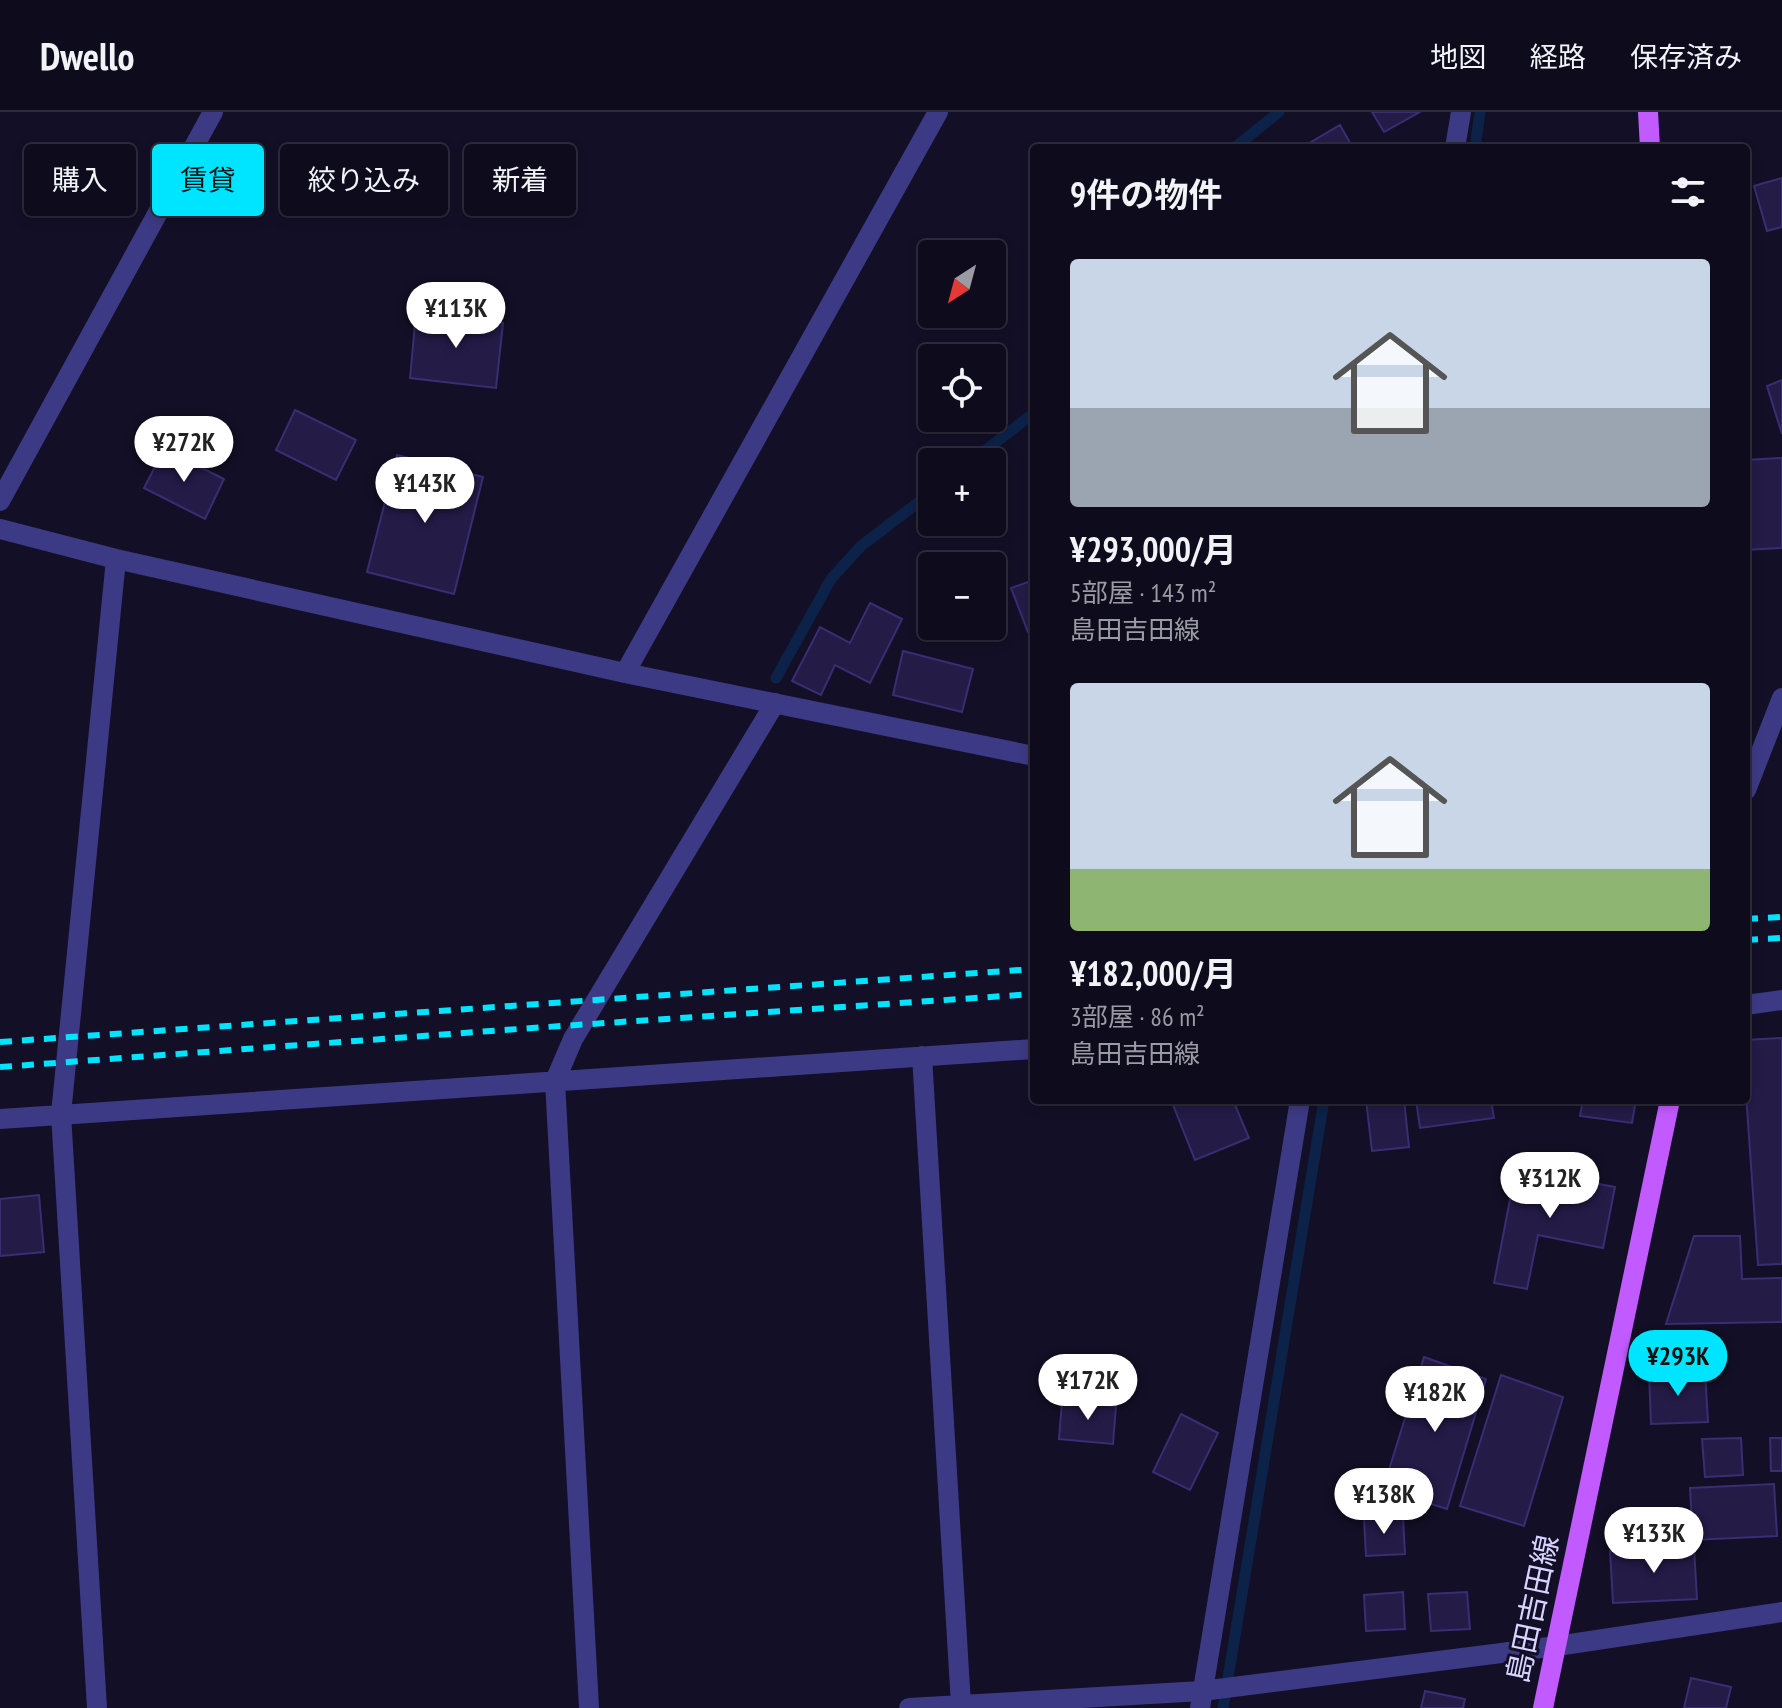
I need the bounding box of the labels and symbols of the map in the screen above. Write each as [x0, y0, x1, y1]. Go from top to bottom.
north arrow [918, 240, 1006, 328]
pin: ¥113K [400, 282, 512, 350]
pin: ¥272K [128, 416, 240, 484]
pin: ¥143K [369, 457, 481, 525]
pin: ¥312K [1494, 1152, 1606, 1220]
pin: ¥293K [1622, 1330, 1734, 1398]
pin: ¥172K [1032, 1354, 1144, 1422]
pin: ¥182K [1379, 1366, 1491, 1434]
pin: ¥138K [1328, 1468, 1440, 1536]
pin: ¥133K [1598, 1507, 1710, 1575]
street label: 島田吉田線 [1497, 1531, 1566, 1686]

